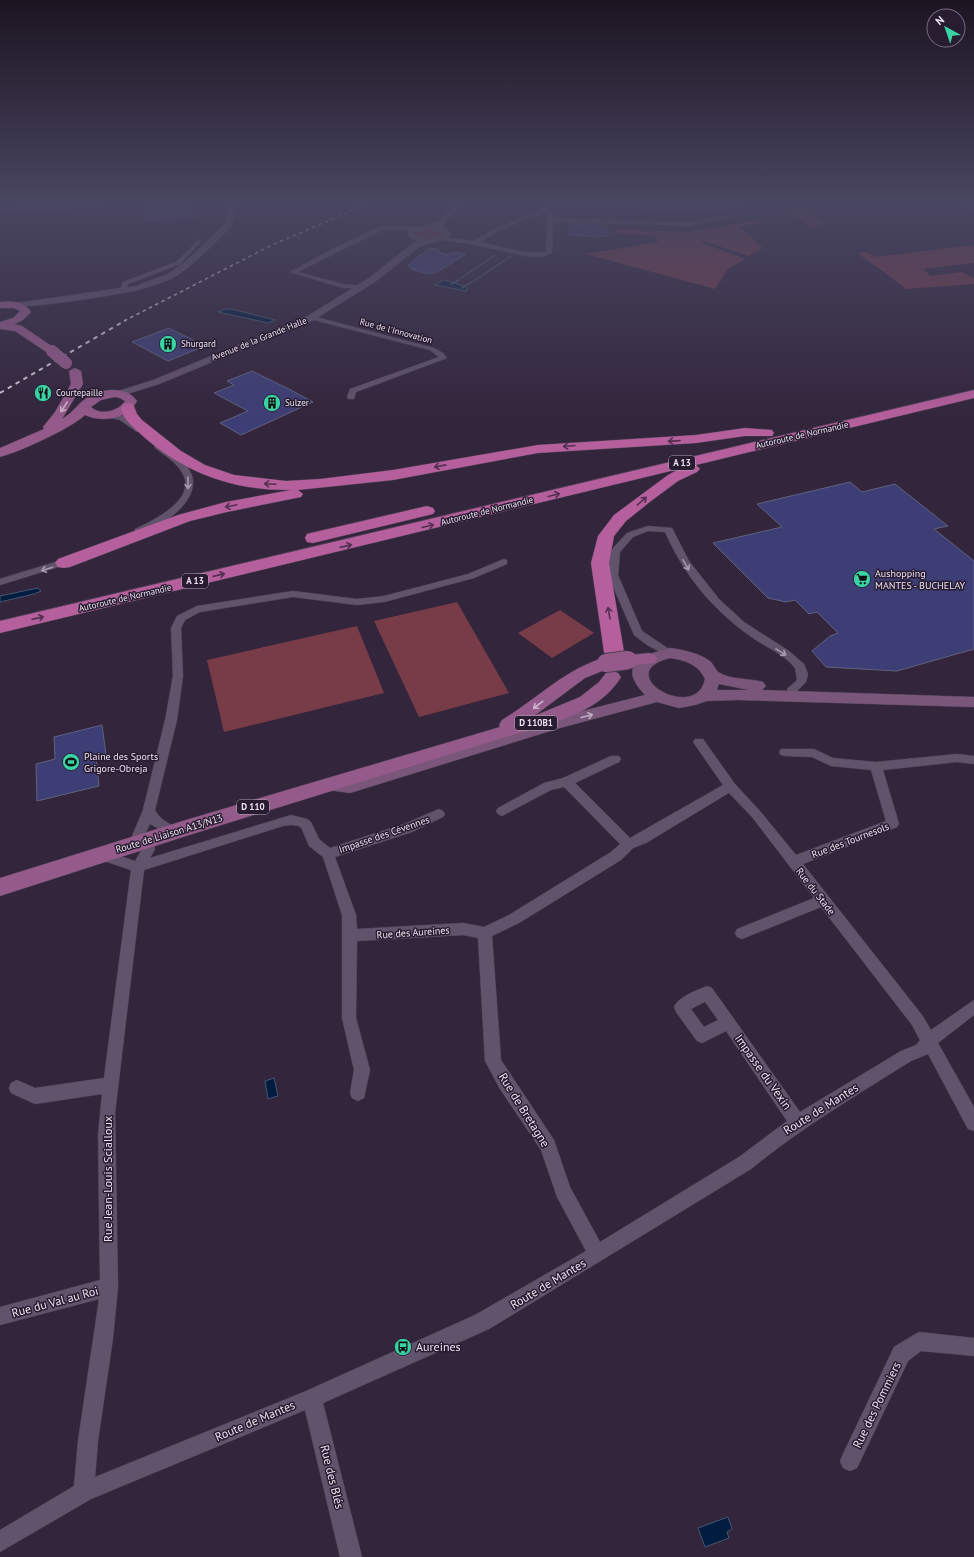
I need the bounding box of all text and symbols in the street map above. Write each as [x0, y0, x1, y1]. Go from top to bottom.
north arrow [926, 8, 966, 48]
text: N [932, 13, 947, 28]
street label: Avenue de la Grande Halle [209, 314, 309, 363]
street label: Rue de l'Innovation [359, 316, 434, 346]
building icon: Shurgard [158, 334, 178, 354]
place label: Shurgard [181, 338, 216, 349]
restaurant icon: Courtepaille [33, 383, 53, 403]
place label: Courtepaille [56, 387, 103, 398]
building icon: Sulzer [262, 393, 282, 413]
place label: Sulzer [285, 397, 309, 408]
one-way arrow [60, 401, 68, 413]
street label: Autoroute de Normandie [754, 418, 850, 451]
one-way arrow [668, 437, 681, 444]
one-way arrow [563, 443, 576, 450]
road number: A 13 [669, 456, 695, 470]
one-way arrow [434, 462, 447, 470]
one-way arrow [184, 476, 192, 489]
one-way arrow [264, 481, 277, 488]
one-way arrow [547, 491, 560, 498]
street label: Autoroute de Normandie [440, 494, 535, 527]
one-way arrow [637, 496, 647, 505]
one-way arrow [225, 503, 238, 511]
one-way arrow [421, 522, 434, 529]
one-way arrow [339, 541, 352, 549]
one-way arrow [683, 559, 691, 571]
one-way arrow [42, 565, 54, 573]
place label: Aushopping MANTES - BUCHELAY [875, 567, 966, 592]
supermarket icon: Aushopping MANTES - BUCHELAY [852, 569, 872, 589]
one-way arrow [212, 571, 225, 579]
road number: A 13 [182, 574, 208, 588]
street label: Autoroute de Normandie [77, 581, 173, 614]
one-way arrow [605, 607, 613, 620]
one-way arrow [31, 614, 44, 622]
one-way arrow [775, 648, 786, 656]
one-way arrow [532, 701, 543, 709]
one-way arrow [580, 712, 593, 719]
road number: D 110B1 [515, 716, 557, 730]
place label: Plaine des Sports Grigore-Obreja [84, 750, 158, 775]
sports icon: Plaine des Sports Grigore-Obreja [61, 752, 81, 772]
road number: D 110 [237, 800, 269, 814]
street label: Route de Liaison A13/N13 [114, 811, 224, 856]
street label: Impasse des Cévennes [337, 813, 431, 856]
street label: Rue des Tournesols [810, 820, 891, 861]
street label: Rue du Stade [793, 865, 838, 918]
street label: Rue des Aureines [376, 923, 450, 942]
street label: Impasse du Vexin [732, 1031, 795, 1112]
street label: Rue de Bretagne [496, 1070, 553, 1150]
street label: Route de Mantes [780, 1080, 861, 1138]
street label: Rue Jean-Louis Scialloux [100, 1116, 115, 1242]
street label: Route de Mantes [507, 1255, 588, 1312]
street label: Rue du Val au Roi [10, 1283, 100, 1320]
bus stop icon: Aureines [393, 1337, 413, 1357]
place label: Aureines [416, 1339, 461, 1354]
street label: Rue des Pommiers [849, 1359, 904, 1450]
street label: Route de Mantes [212, 1397, 297, 1444]
street label: Rue des Blés [317, 1443, 348, 1510]

